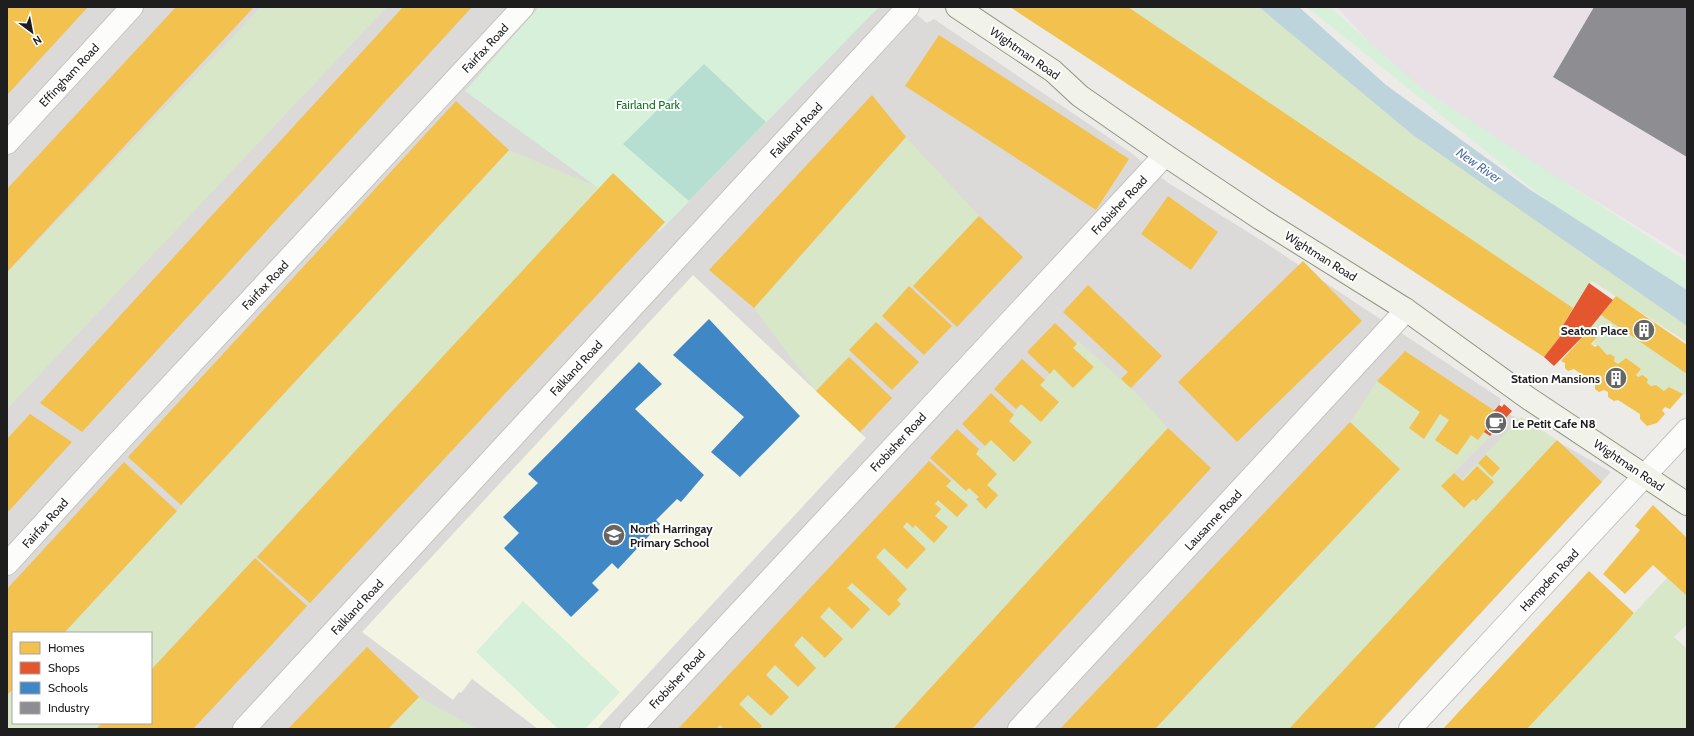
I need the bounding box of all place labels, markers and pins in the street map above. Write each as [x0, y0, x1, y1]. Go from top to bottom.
building icon: Seaton Place [1631, 317, 1657, 343]
place label: Seaton Place [1561, 323, 1628, 338]
building icon: Station Mansions [1603, 365, 1629, 391]
place label: Station Mansions [1511, 371, 1600, 386]
cafe icon: Le Petit Cafe N8 [1483, 410, 1509, 436]
place label: Le Petit Cafe N8 [1512, 416, 1596, 431]
place label: North Harringay Primary School [630, 521, 713, 550]
school or university icon: North Harringay Primary School [601, 522, 627, 548]

